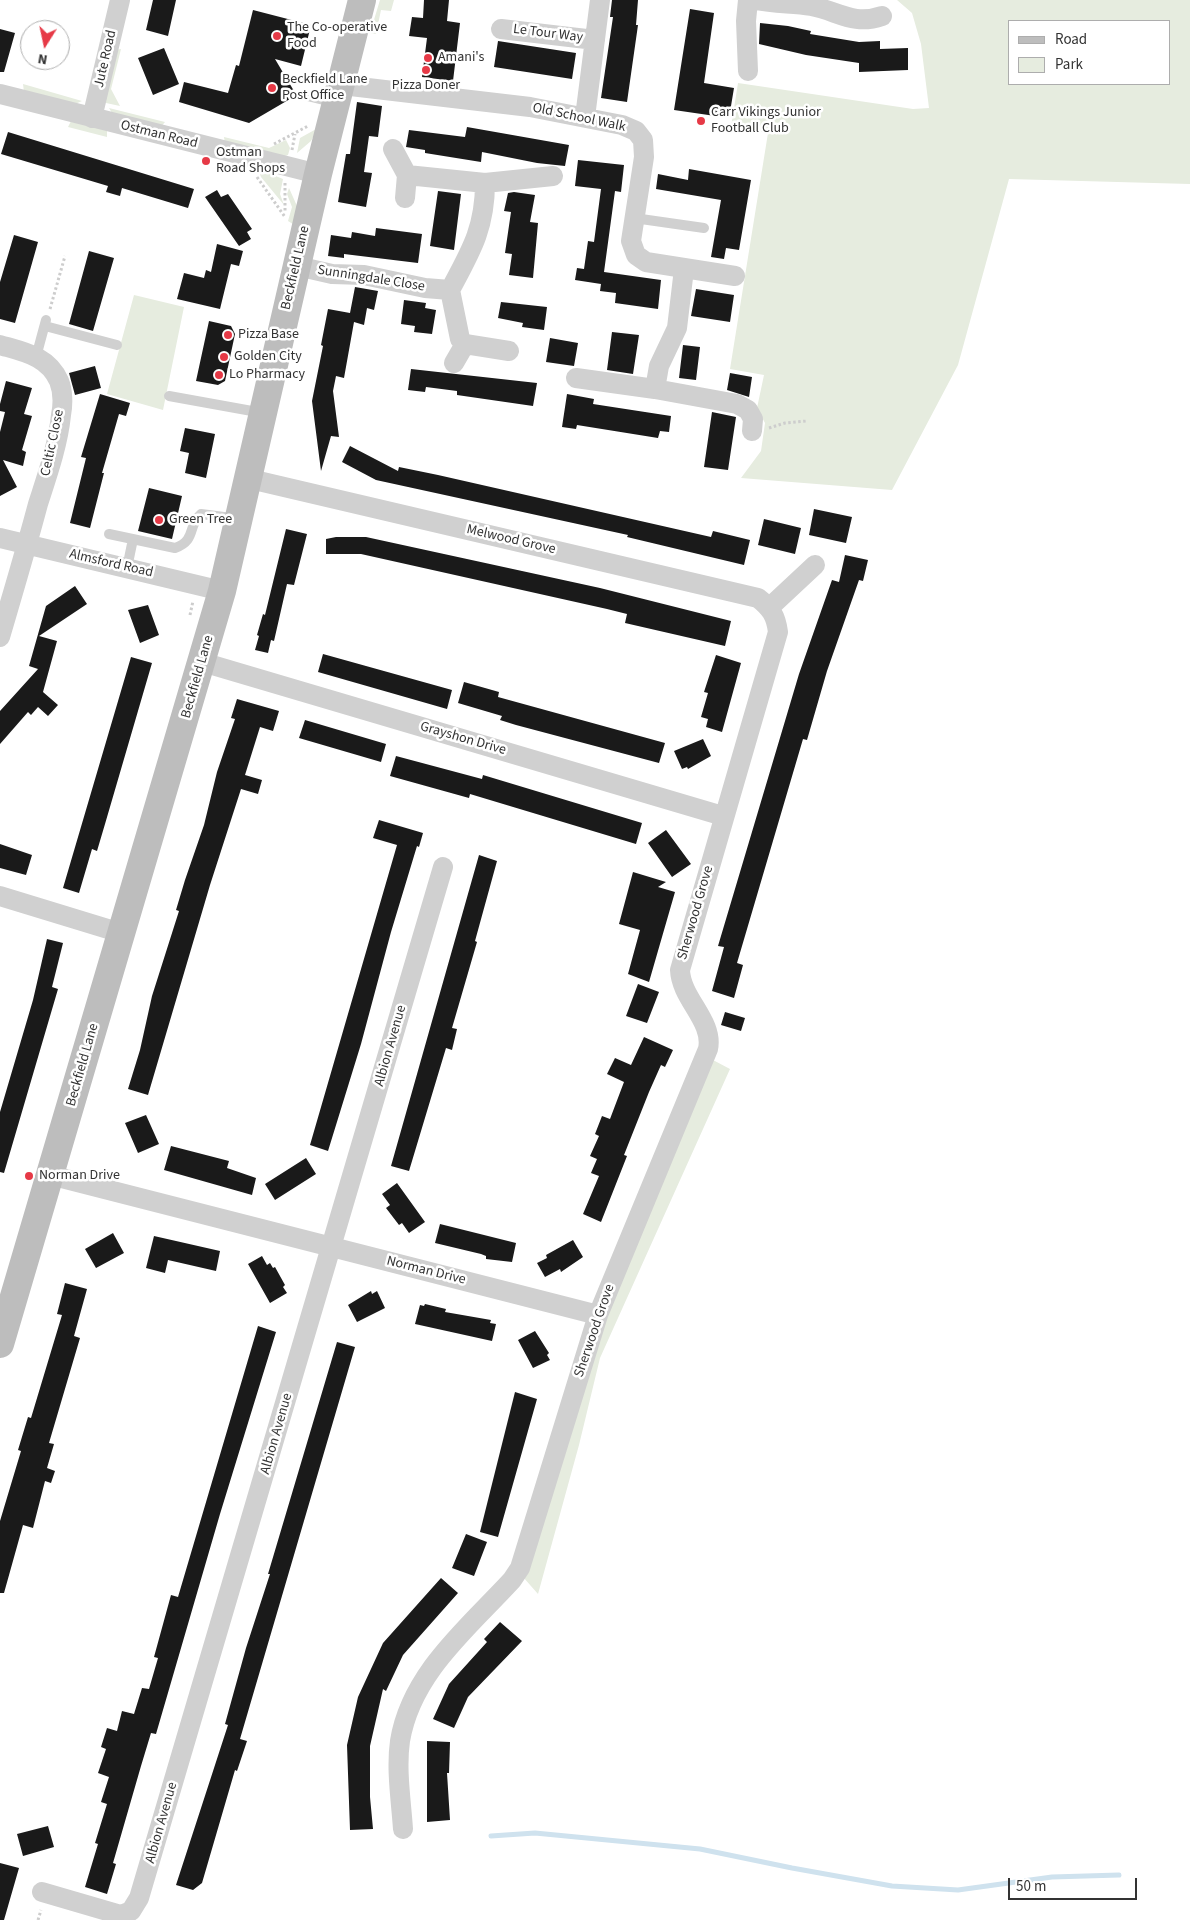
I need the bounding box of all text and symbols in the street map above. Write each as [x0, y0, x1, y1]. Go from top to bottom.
north arrow [20, 20, 70, 70]
place label: The Co-operative Food [287, 20, 387, 52]
legend [1008, 20, 1170, 85]
street label: Le Tour Way [512, 21, 584, 47]
street label: Jute Road [91, 29, 121, 89]
text: Road [1055, 29, 1087, 50]
marker: The Co-operative Food [271, 30, 283, 42]
text: N [36, 48, 49, 69]
place label: Amani's [438, 50, 484, 66]
marker: Amani's [422, 52, 434, 64]
text: Park [1055, 54, 1083, 75]
marker: Pizza Doner [420, 64, 432, 76]
place label: Beckfield Lane Post Office [282, 72, 368, 104]
place label: Pizza Doner [392, 78, 460, 94]
marker: Beckfield Lane Post Office [266, 82, 278, 94]
street label: Old School Walk [531, 100, 627, 136]
place label: Carr Vikings Junior Football Club [711, 105, 821, 138]
marker: Carr Vikings Junior Football Club [695, 115, 707, 127]
street label: Ostman Road [119, 117, 199, 153]
place label: Ostman Road Shops [216, 145, 285, 178]
marker: Ostman Road Shops [200, 155, 212, 167]
street label: Beckfield Lane [278, 224, 314, 312]
street label: Sunningdale Close [316, 262, 426, 296]
place label: Pizza Base [238, 327, 299, 343]
marker: Pizza Base [222, 329, 234, 341]
place label: Golden City [234, 349, 302, 365]
marker: Golden City [218, 351, 230, 363]
place label: Lo Pharmacy [229, 367, 305, 383]
marker: Lo Pharmacy [213, 369, 225, 381]
street label: Celtic Close [38, 408, 68, 478]
place label: Green Tree [169, 512, 232, 528]
marker: Green Tree [153, 514, 165, 526]
street label: Melwood Grove [465, 522, 557, 558]
street label: Almsford Road [67, 546, 155, 582]
street label: Beckfield Lane [178, 634, 218, 720]
street label: Grayshon Drive [418, 719, 508, 759]
street label: Sherwood Grove [675, 864, 717, 962]
street label: Albion Avenue [371, 1004, 411, 1088]
street label: Beckfield Lane [63, 1022, 103, 1108]
place label: Norman Drive [39, 1168, 120, 1184]
marker: Norman Drive [23, 1170, 35, 1182]
street label: Norman Drive [385, 1253, 467, 1289]
street label: Sherwood Grove [571, 1282, 619, 1380]
street label: Albion Avenue [257, 1392, 297, 1476]
street label: Albion Avenue [142, 1781, 182, 1865]
scale bar [1010, 1868, 1139, 1900]
text: 50 m [1016, 1876, 1046, 1897]

